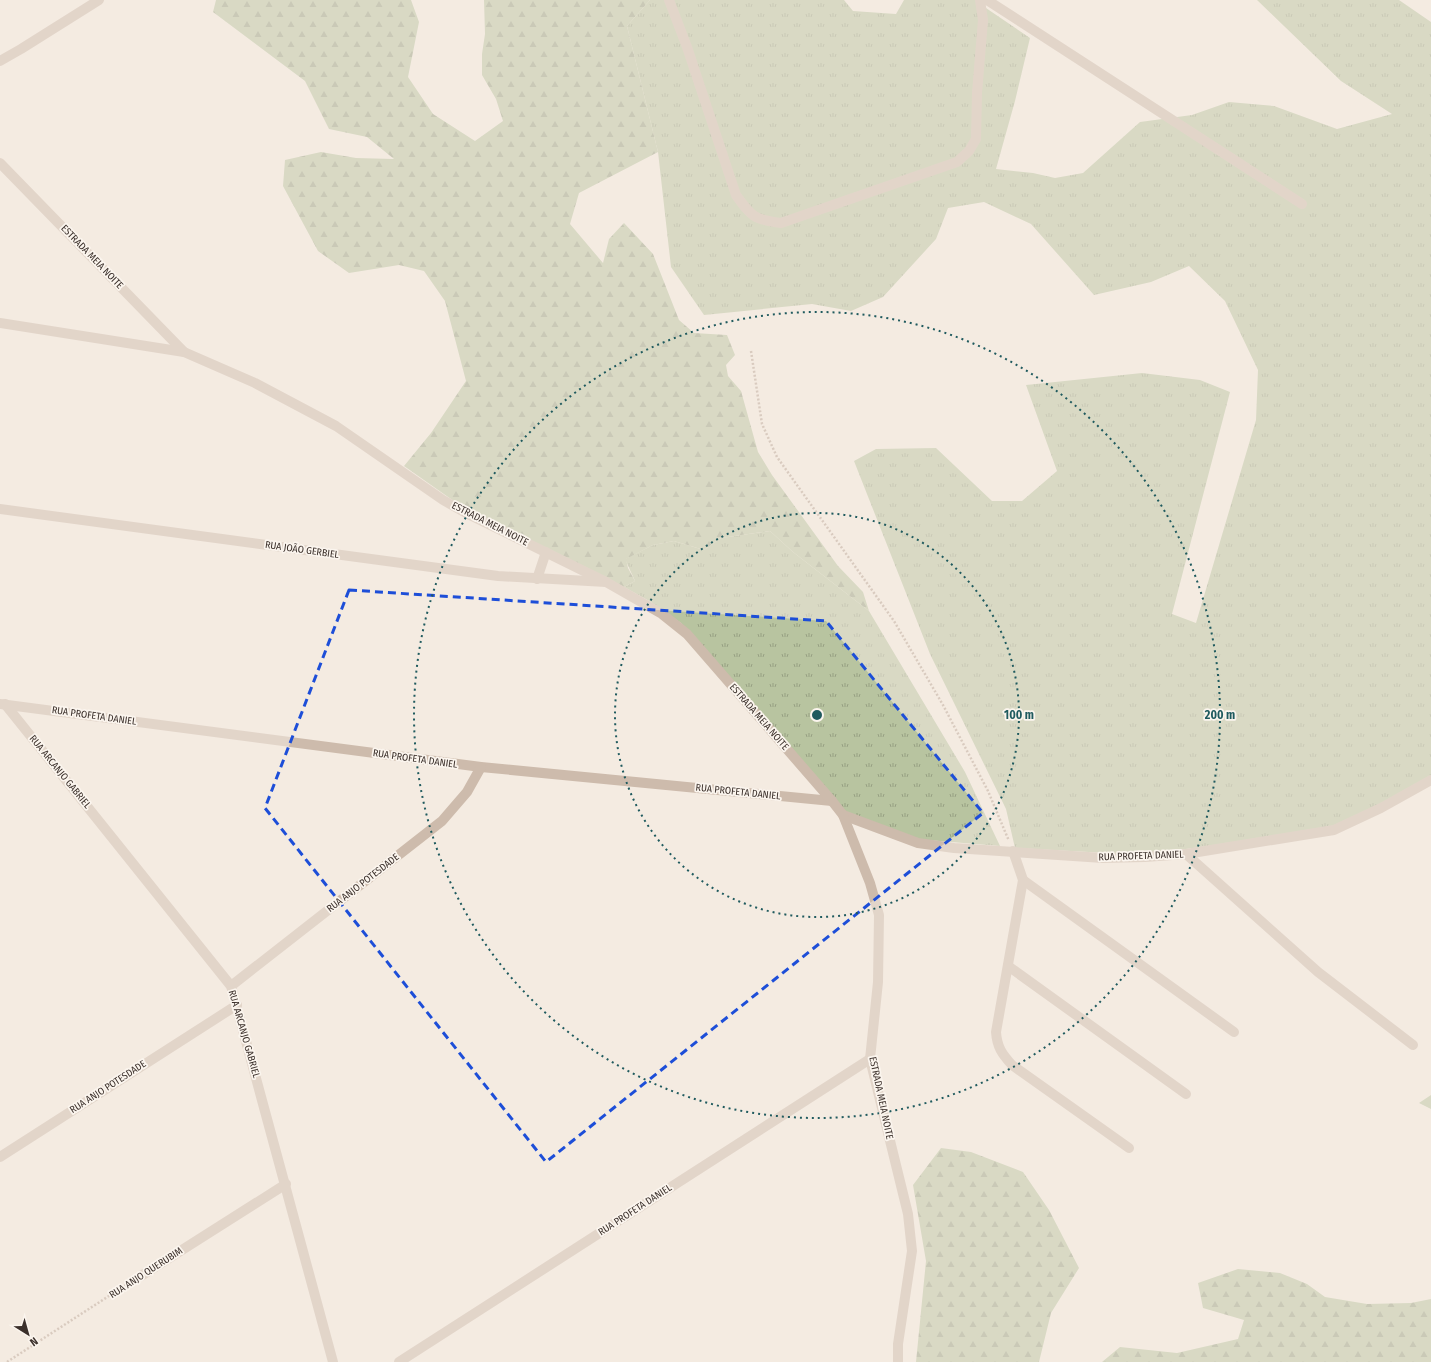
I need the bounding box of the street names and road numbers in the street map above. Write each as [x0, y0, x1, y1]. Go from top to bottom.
street label: ESTRADA MEIA NOITE [58, 223, 126, 292]
street label: ESTRADA MEIA NOITE [450, 500, 531, 549]
street label: RUA JOÃO GERBIEL [264, 538, 340, 561]
street label: ESTRADA MEIA NOITE [727, 681, 791, 753]
street label: RUA PROFETA DANIEL [51, 704, 138, 728]
street label: RUA ARCANJO GABRIEL [27, 733, 94, 812]
street label: RUA PROFETA DANIEL [372, 747, 459, 771]
street label: RUA PROFETA DANIEL [695, 782, 782, 802]
street label: RUA PROFETA DANIEL [1098, 848, 1184, 863]
street label: RUA ANJO POTESDADE [325, 851, 402, 915]
street label: RUA ARCANJO GABRIEL [226, 989, 262, 1080]
street label: ESTRADA MEIA NOITE [866, 1056, 896, 1141]
street label: RUA ANJO POTESDADE [68, 1058, 149, 1116]
street label: RUA PROFETA DANIEL [596, 1181, 674, 1238]
street label: RUA ANJO QUERUBIM [107, 1245, 185, 1301]

